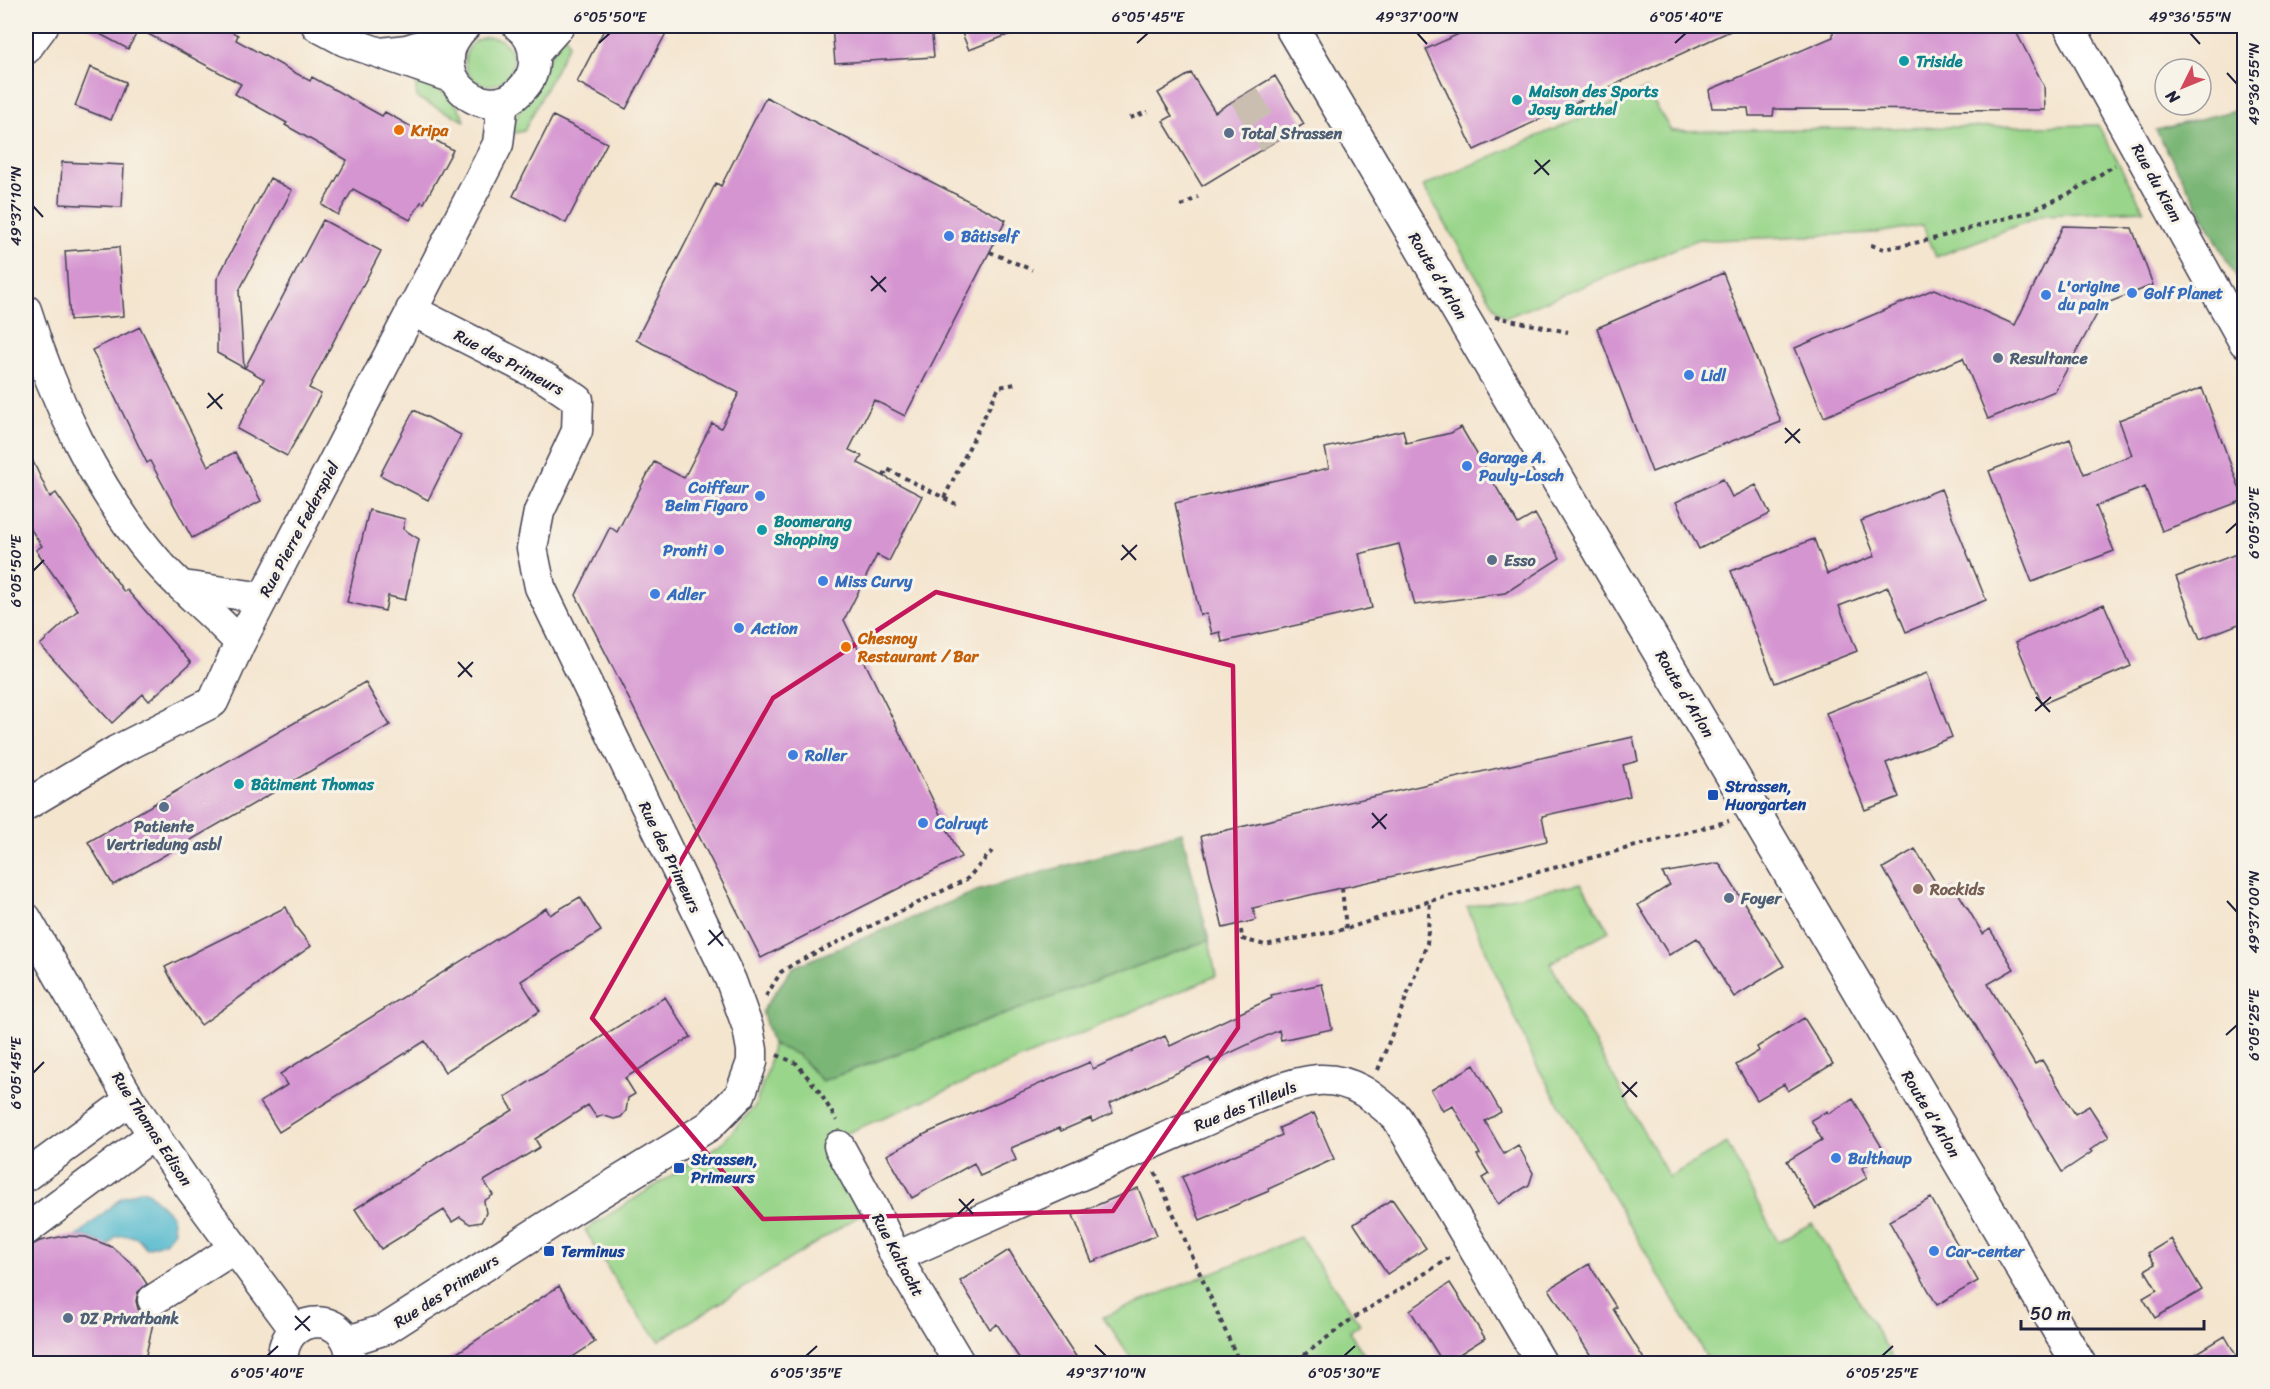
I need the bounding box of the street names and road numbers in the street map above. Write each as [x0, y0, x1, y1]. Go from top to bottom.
street label: Rue du Kiem [2123, 138, 2191, 228]
street label: Route d'Arlon [1400, 226, 1476, 326]
street label: Rue des Primeurs [449, 321, 570, 403]
street label: Rue Pierre Federspiel [251, 455, 347, 602]
street label: Route d'Arlon [1647, 644, 1723, 744]
street label: Rue des Primeurs [630, 796, 710, 918]
street label: Route d'Arlon [1893, 1064, 1969, 1164]
street label: Rue Thomas Edison [104, 1066, 200, 1193]
street label: Rue des Tilleuls [1189, 1072, 1301, 1140]
street label: Rue Kaltacht [864, 1208, 932, 1302]
street label: Rue des Primeurs [387, 1246, 505, 1336]

